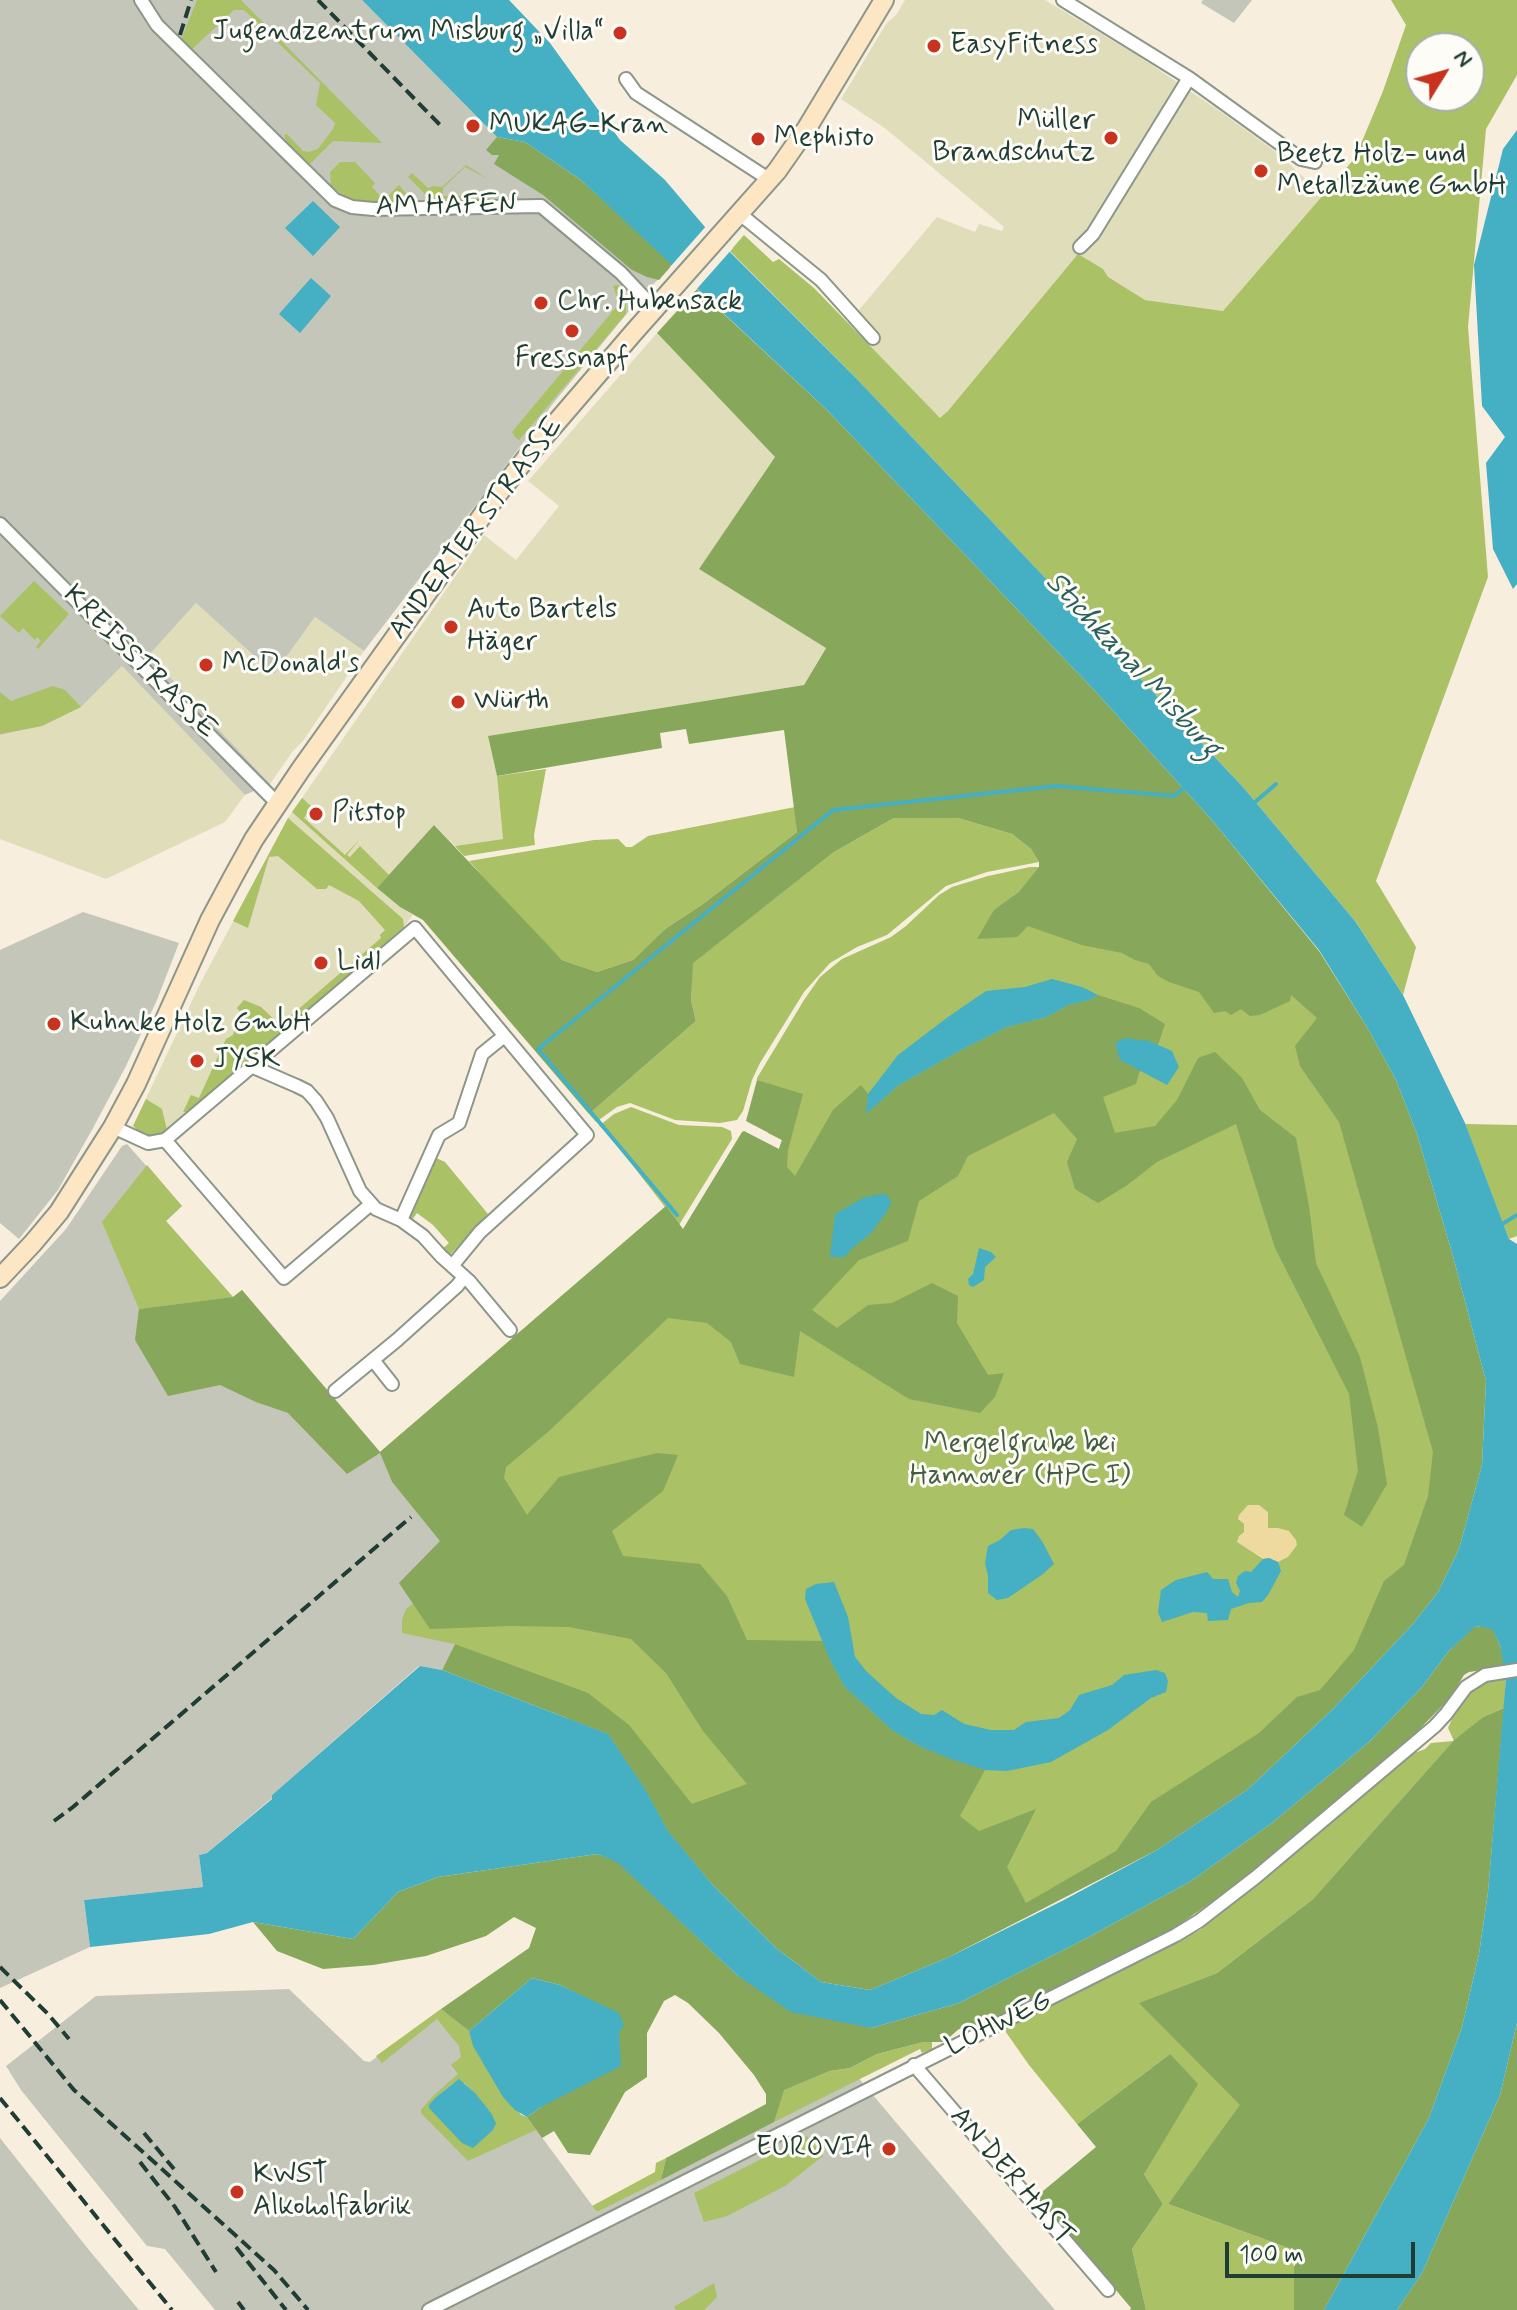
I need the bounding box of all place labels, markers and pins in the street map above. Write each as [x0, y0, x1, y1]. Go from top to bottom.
place label: Jugendzentrum Misburg „Villa“ [213, 16, 604, 50]
marker: Jugendzentrum Misburg „Villa“ [611, 24, 629, 42]
place label: EasyFitness [950, 29, 1098, 63]
marker: EasyFitness [925, 37, 943, 55]
place label: Müller Brandschutz [932, 105, 1095, 171]
place label: MUKAG-Kran [489, 109, 668, 143]
marker: MUKAG-Kran [464, 117, 482, 135]
place label: Mephisto [774, 122, 874, 156]
marker: Müller Brandschutz [1102, 129, 1120, 147]
marker: Mephisto [749, 130, 767, 148]
place label: Beetz Holz- und Metallzäune GmbH [1277, 138, 1506, 204]
marker: Beetz Holz- und Metallzäune GmbH [1252, 162, 1270, 180]
place label: Chr. Hubensack [557, 286, 742, 320]
marker: Chr. Hubensack [532, 294, 550, 312]
marker: Fressnapf [563, 322, 581, 340]
place label: Fressnapf [515, 343, 629, 377]
place label: Auto Bartels Häger [467, 594, 617, 660]
marker: Auto Bartels Häger [442, 618, 460, 636]
place label: McDonald's [222, 648, 359, 682]
marker: McDonald's [197, 656, 215, 674]
place label: Würth [474, 685, 549, 719]
marker: Würth [449, 693, 467, 711]
place label: Pitstop [332, 797, 406, 831]
marker: Pitstop [307, 805, 325, 823]
place label: Lidl [337, 946, 380, 980]
marker: Lidl [312, 954, 330, 972]
place label: Kuhnke Holz GmbH [70, 1007, 311, 1041]
marker: Kuhnke Holz GmbH [45, 1015, 63, 1033]
place label: JYSK [213, 1044, 280, 1078]
marker: JYSK [188, 1052, 206, 1070]
place label: EUROVIA [756, 2132, 873, 2166]
marker: EUROVIA [880, 2140, 898, 2158]
place label: KWST Alkoholfabrik [253, 2159, 411, 2225]
marker: KWST Alkoholfabrik [228, 2183, 246, 2201]

